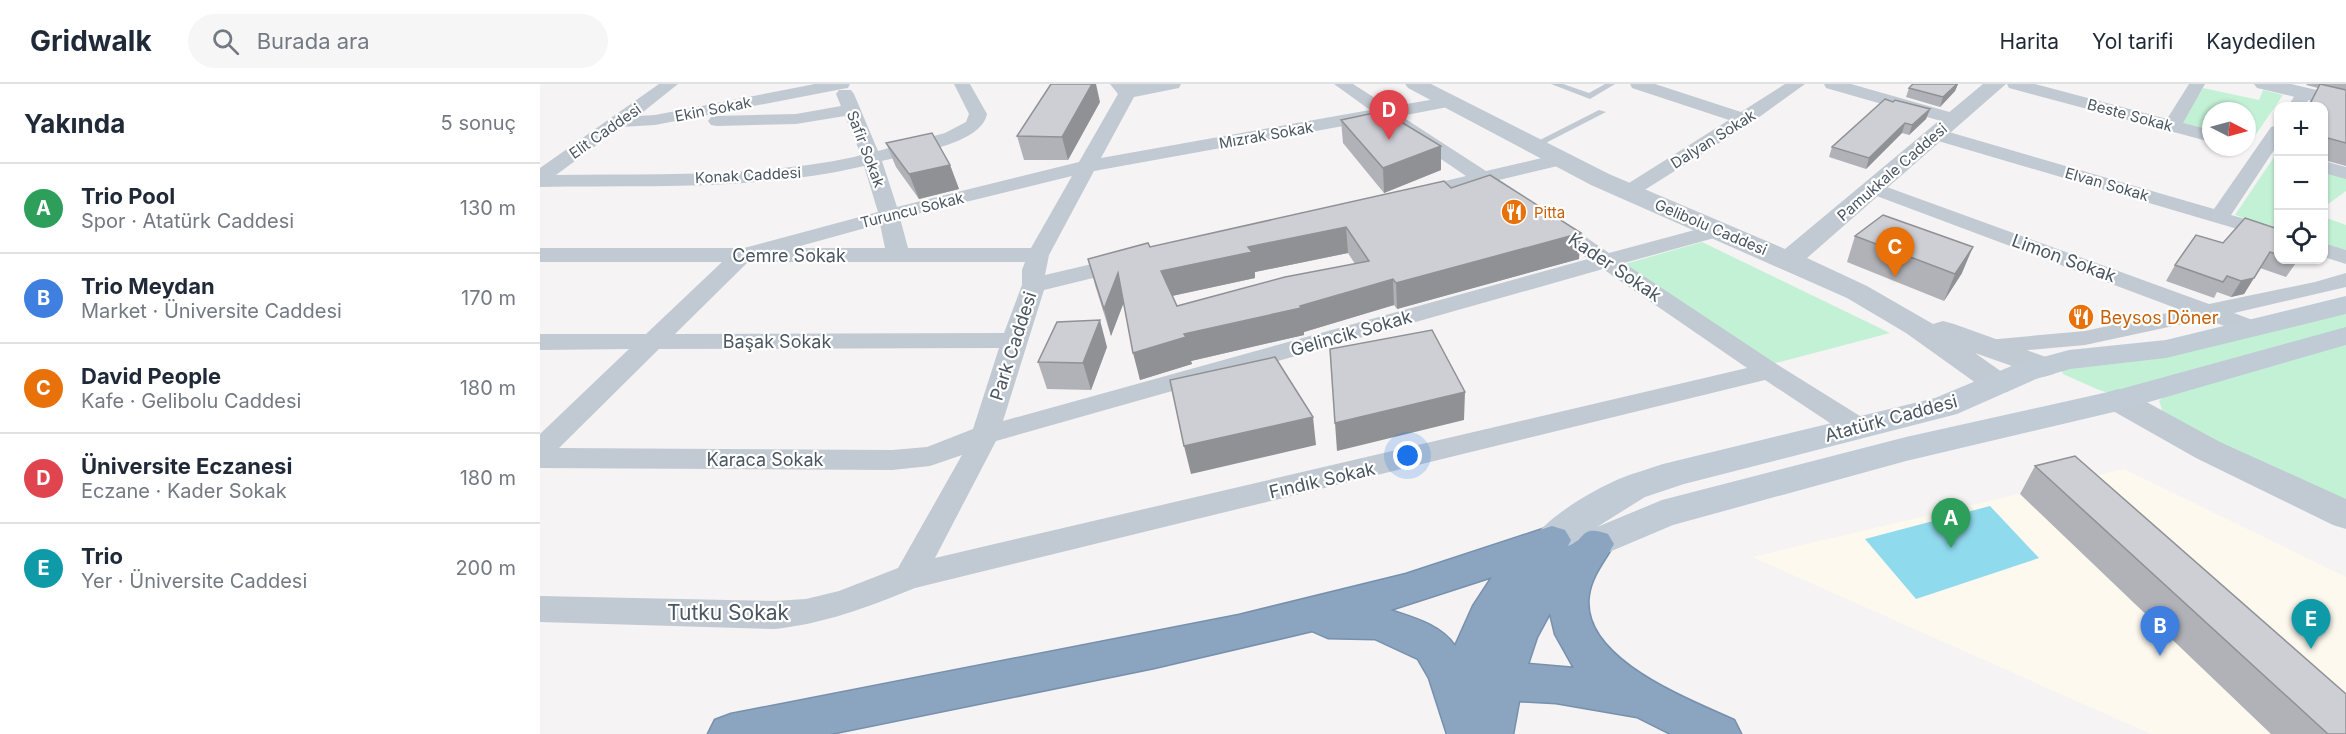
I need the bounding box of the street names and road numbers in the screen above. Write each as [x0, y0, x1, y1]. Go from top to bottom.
street label: Ekin Sokak [673, 92, 754, 126]
street label: Beste Sokak [2085, 94, 2176, 136]
street label: Elit Caddesi [565, 99, 645, 163]
street label: Dalyan Sokak [1667, 105, 1760, 173]
street label: Safir Sokak [843, 108, 890, 191]
street label: Mızrak Sokak [1217, 117, 1315, 153]
street label: Pamukkale Caddesi [1833, 119, 1951, 225]
street label: Konak Caddesi [694, 163, 802, 187]
street label: Elvan Sokak [2063, 163, 2152, 205]
street label: Turuncu Sokak [858, 188, 966, 232]
street label: Gelibolu Caddesi [1652, 195, 1770, 259]
street label: Kader Sokak [1564, 228, 1666, 306]
street label: Limon Sokak [2009, 229, 2119, 287]
street label: Cemre Sokak [732, 245, 846, 266]
street label: Park Caddesi [986, 289, 1040, 403]
street label: Gelincik Sokak [1288, 306, 1414, 360]
street label: Başak Sokak [723, 331, 831, 352]
street label: Atatürk Caddesi [1822, 390, 1960, 446]
street label: Karaca Sokak [707, 449, 824, 470]
street label: Fındık Sokak [1267, 458, 1377, 502]
street label: Tutku Sokak [667, 600, 789, 625]

